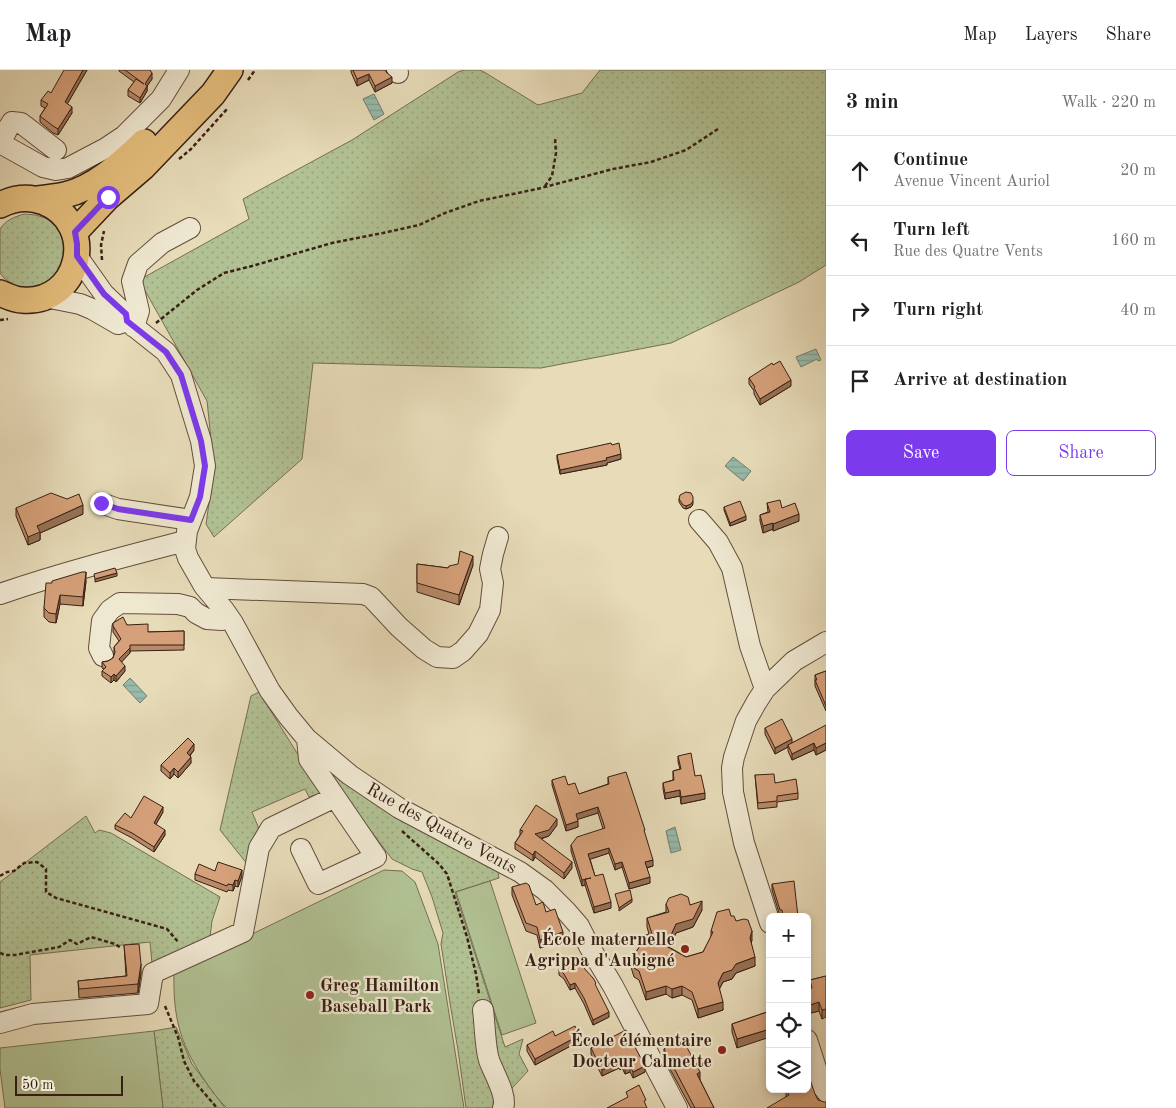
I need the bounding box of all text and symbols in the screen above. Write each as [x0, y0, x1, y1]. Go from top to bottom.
text: Map [25, 23, 72, 47]
text: Map [963, 26, 997, 44]
text: Layers [1025, 26, 1077, 44]
text: Share [1105, 26, 1151, 44]
text: 3 min [846, 92, 899, 113]
text: Walk · 220 m [1061, 95, 1156, 111]
text: Continue [893, 151, 968, 170]
icon: ahead [846, 157, 874, 185]
text: 20 m [1120, 163, 1156, 179]
text: Avenue Vincent Auriol [893, 174, 1050, 190]
route start [97, 186, 120, 209]
text: Turn left [893, 221, 970, 240]
icon: left [846, 227, 874, 255]
text: 160 m [1111, 233, 1156, 249]
text: Rue des Quatre Vents [893, 244, 1043, 260]
icon: right [846, 297, 874, 325]
text: Turn right [893, 301, 983, 320]
text: 40 m [1120, 303, 1156, 319]
icon: arrive [846, 367, 874, 395]
text: Arrive at destination [893, 371, 1067, 390]
button: Save [846, 430, 996, 476]
button: Share [1006, 430, 1156, 476]
route end [90, 492, 113, 515]
street label: Rue des Quatre Vents [363, 780, 520, 878]
map controls [766, 913, 811, 1093]
button: + [766, 913, 811, 958]
place label: École maternelle Agrippa d'Aubigné [524, 927, 675, 970]
marker: École maternelle Agrippa d'Aubigné [679, 943, 691, 955]
button: − [766, 958, 811, 1003]
place label: Greg Hamilton Baseball Park [320, 977, 439, 1016]
marker: Greg Hamilton Baseball Park [304, 989, 316, 1001]
button: locate [766, 1003, 811, 1048]
place label: École élémentaire Docteur Calmette [570, 1028, 712, 1071]
marker: École élémentaire Docteur Calmette [716, 1044, 728, 1056]
button: layers [766, 1048, 811, 1093]
scale bar [15, 1073, 122, 1096]
text: 50 m [22, 1078, 53, 1092]

